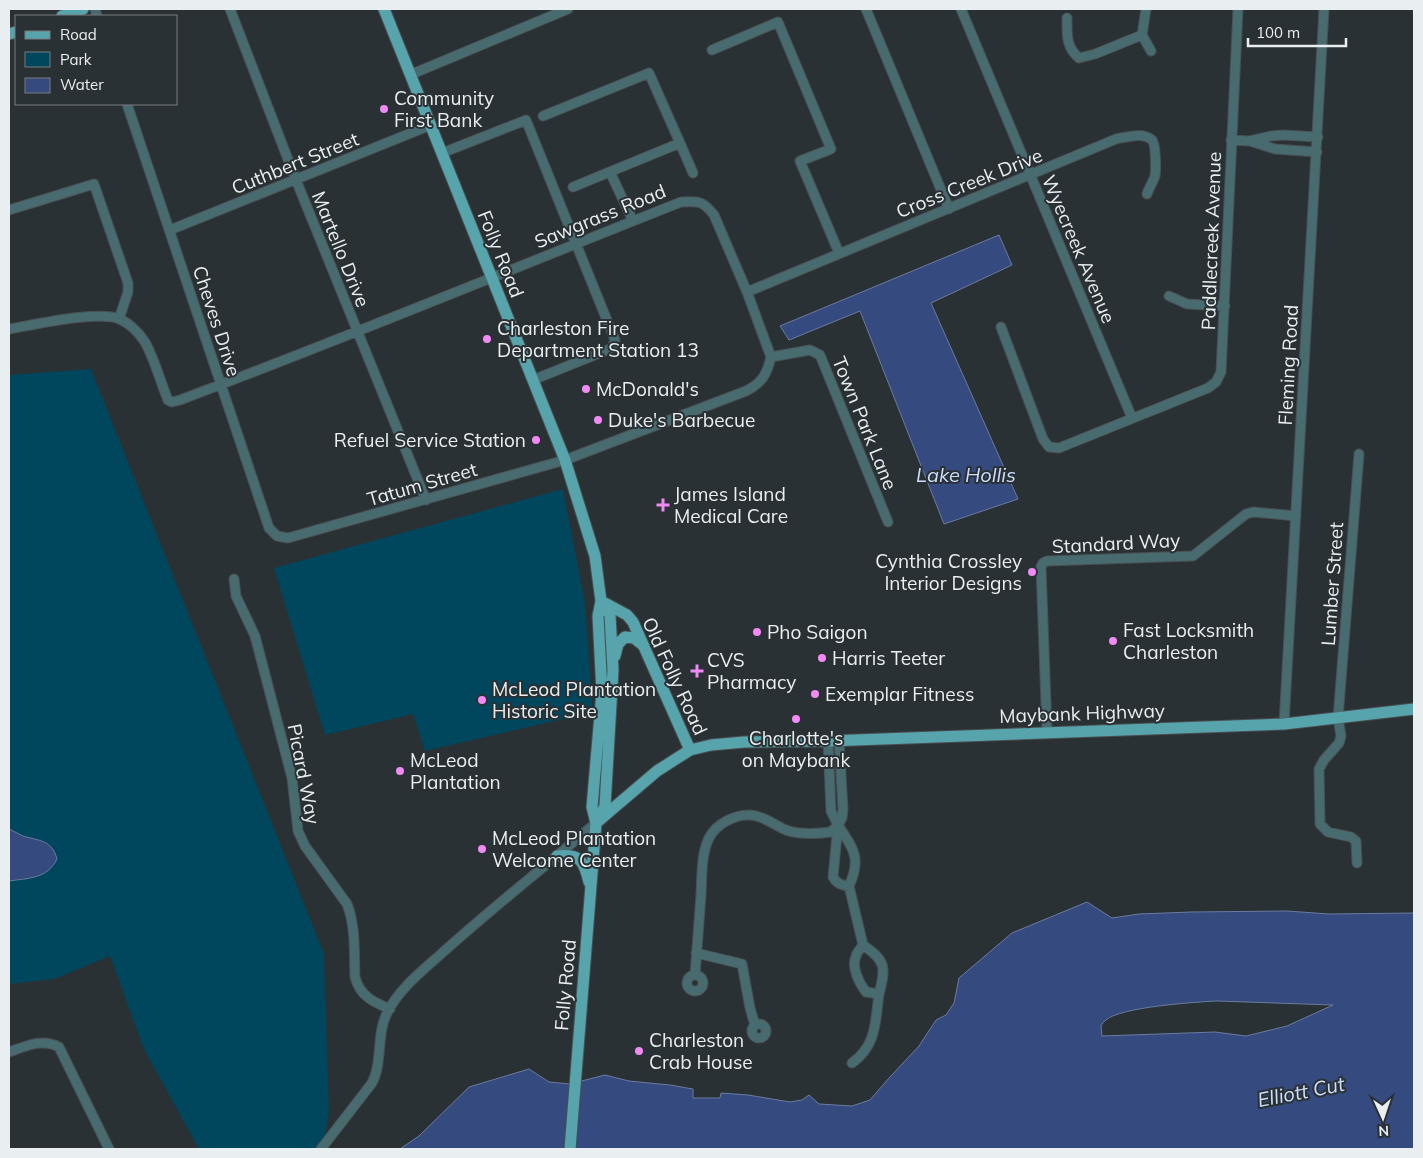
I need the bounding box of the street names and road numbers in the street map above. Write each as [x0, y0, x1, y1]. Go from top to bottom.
street label: Cuthbert Street [228, 126, 362, 199]
street label: Cross Creek Drive [892, 143, 1046, 223]
street label: Paddlecreek Avenue [1196, 151, 1226, 331]
street label: Wyecreek Avenue [1037, 171, 1121, 327]
street label: Sawgrass Road [531, 179, 669, 253]
street label: Martello Drive [307, 188, 375, 310]
street label: Folly Road [473, 207, 529, 301]
street label: Cheves Drive [188, 263, 246, 379]
street label: Fleming Road [1273, 304, 1303, 426]
street label: Town Park Lane [827, 353, 903, 493]
street label: Tatum Street [364, 457, 480, 511]
street label: Lumber Street [1316, 521, 1348, 647]
street label: Standard Way [1051, 528, 1181, 558]
street label: Old Folly Road [637, 613, 713, 739]
street label: Maybank Highway [999, 698, 1165, 728]
street label: Picard Way [282, 722, 326, 826]
street label: Folly Road [549, 938, 581, 1032]

